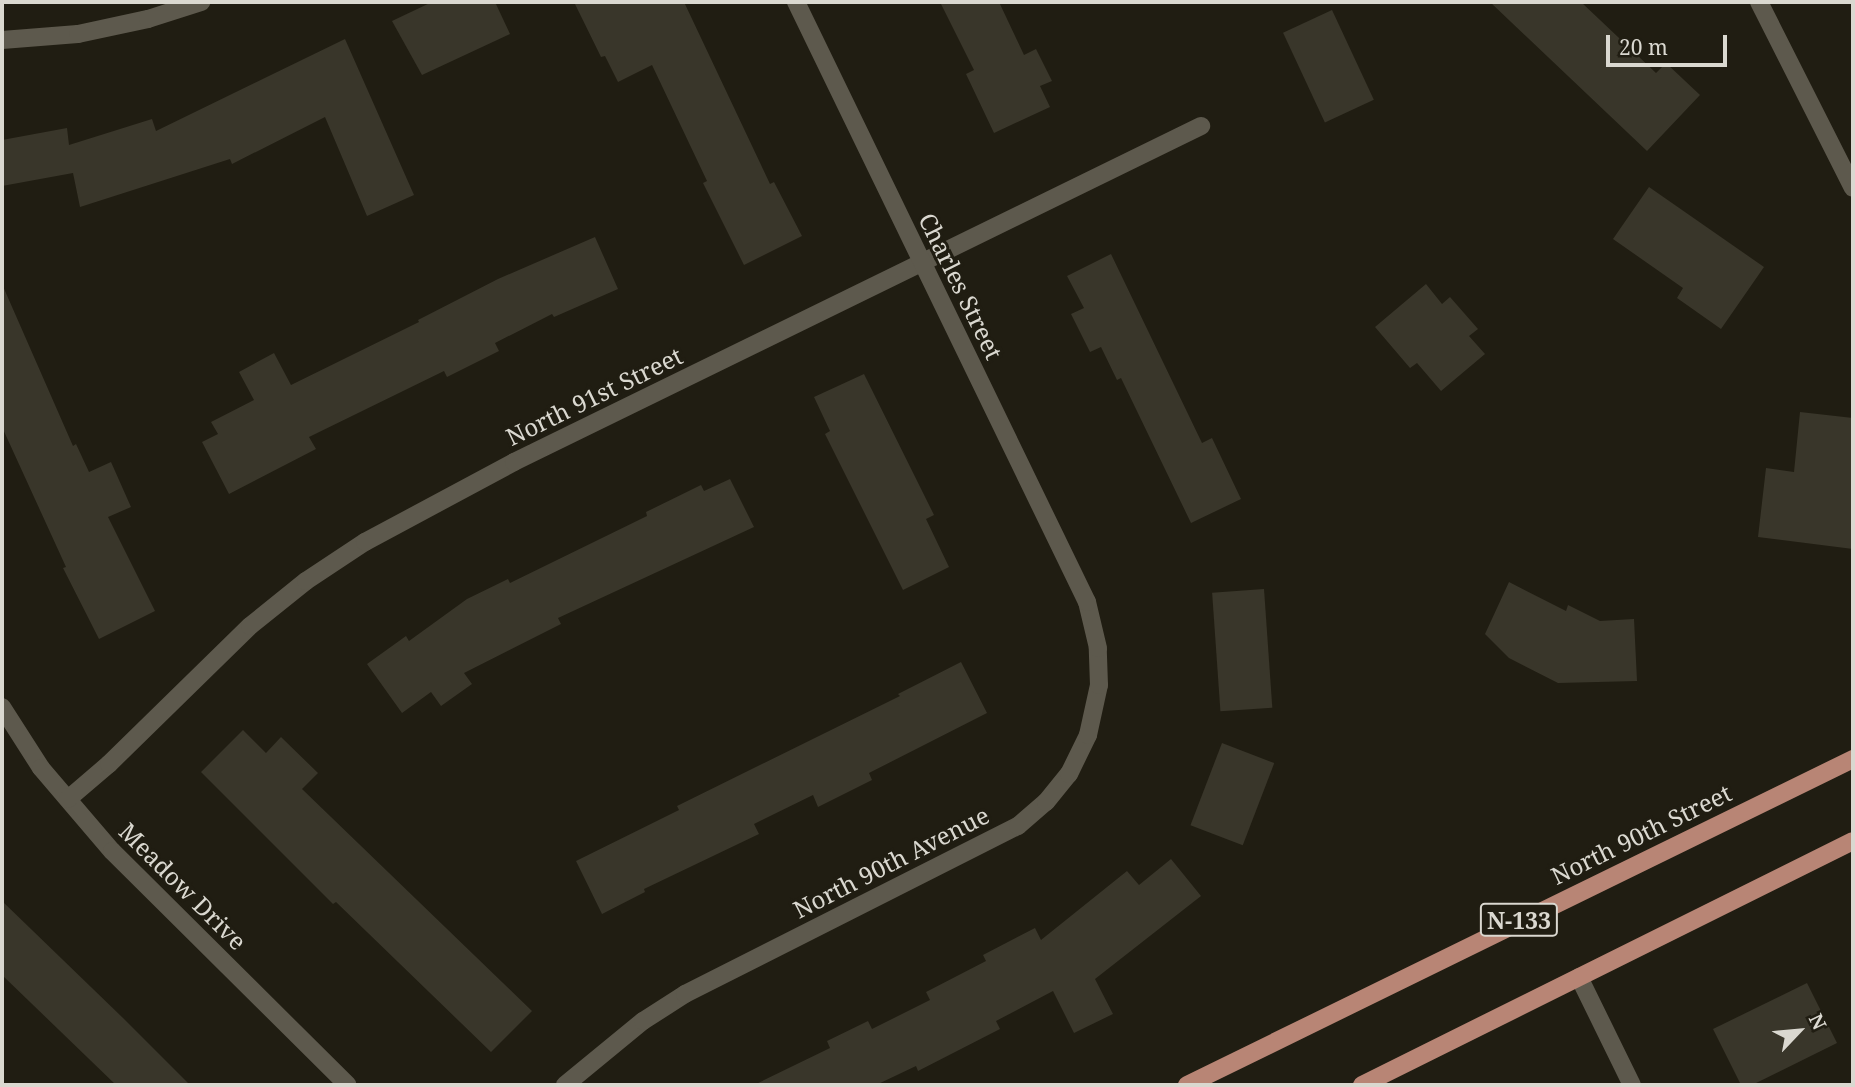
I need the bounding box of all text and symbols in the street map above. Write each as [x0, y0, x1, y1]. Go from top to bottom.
scale bar [1610, 21, 1731, 65]
text: 20 m [1619, 33, 1668, 61]
street label: Charles Street [913, 208, 1009, 364]
street label: North 91st Street [501, 341, 687, 451]
street label: North 90th Street [1546, 778, 1736, 890]
street label: North 90th Avenue [788, 800, 994, 924]
street label: Meadow Drive [114, 817, 252, 955]
road number: N-133 [1479, 900, 1559, 939]
north arrow [1764, 996, 1834, 1066]
text: N [1803, 1009, 1833, 1034]

